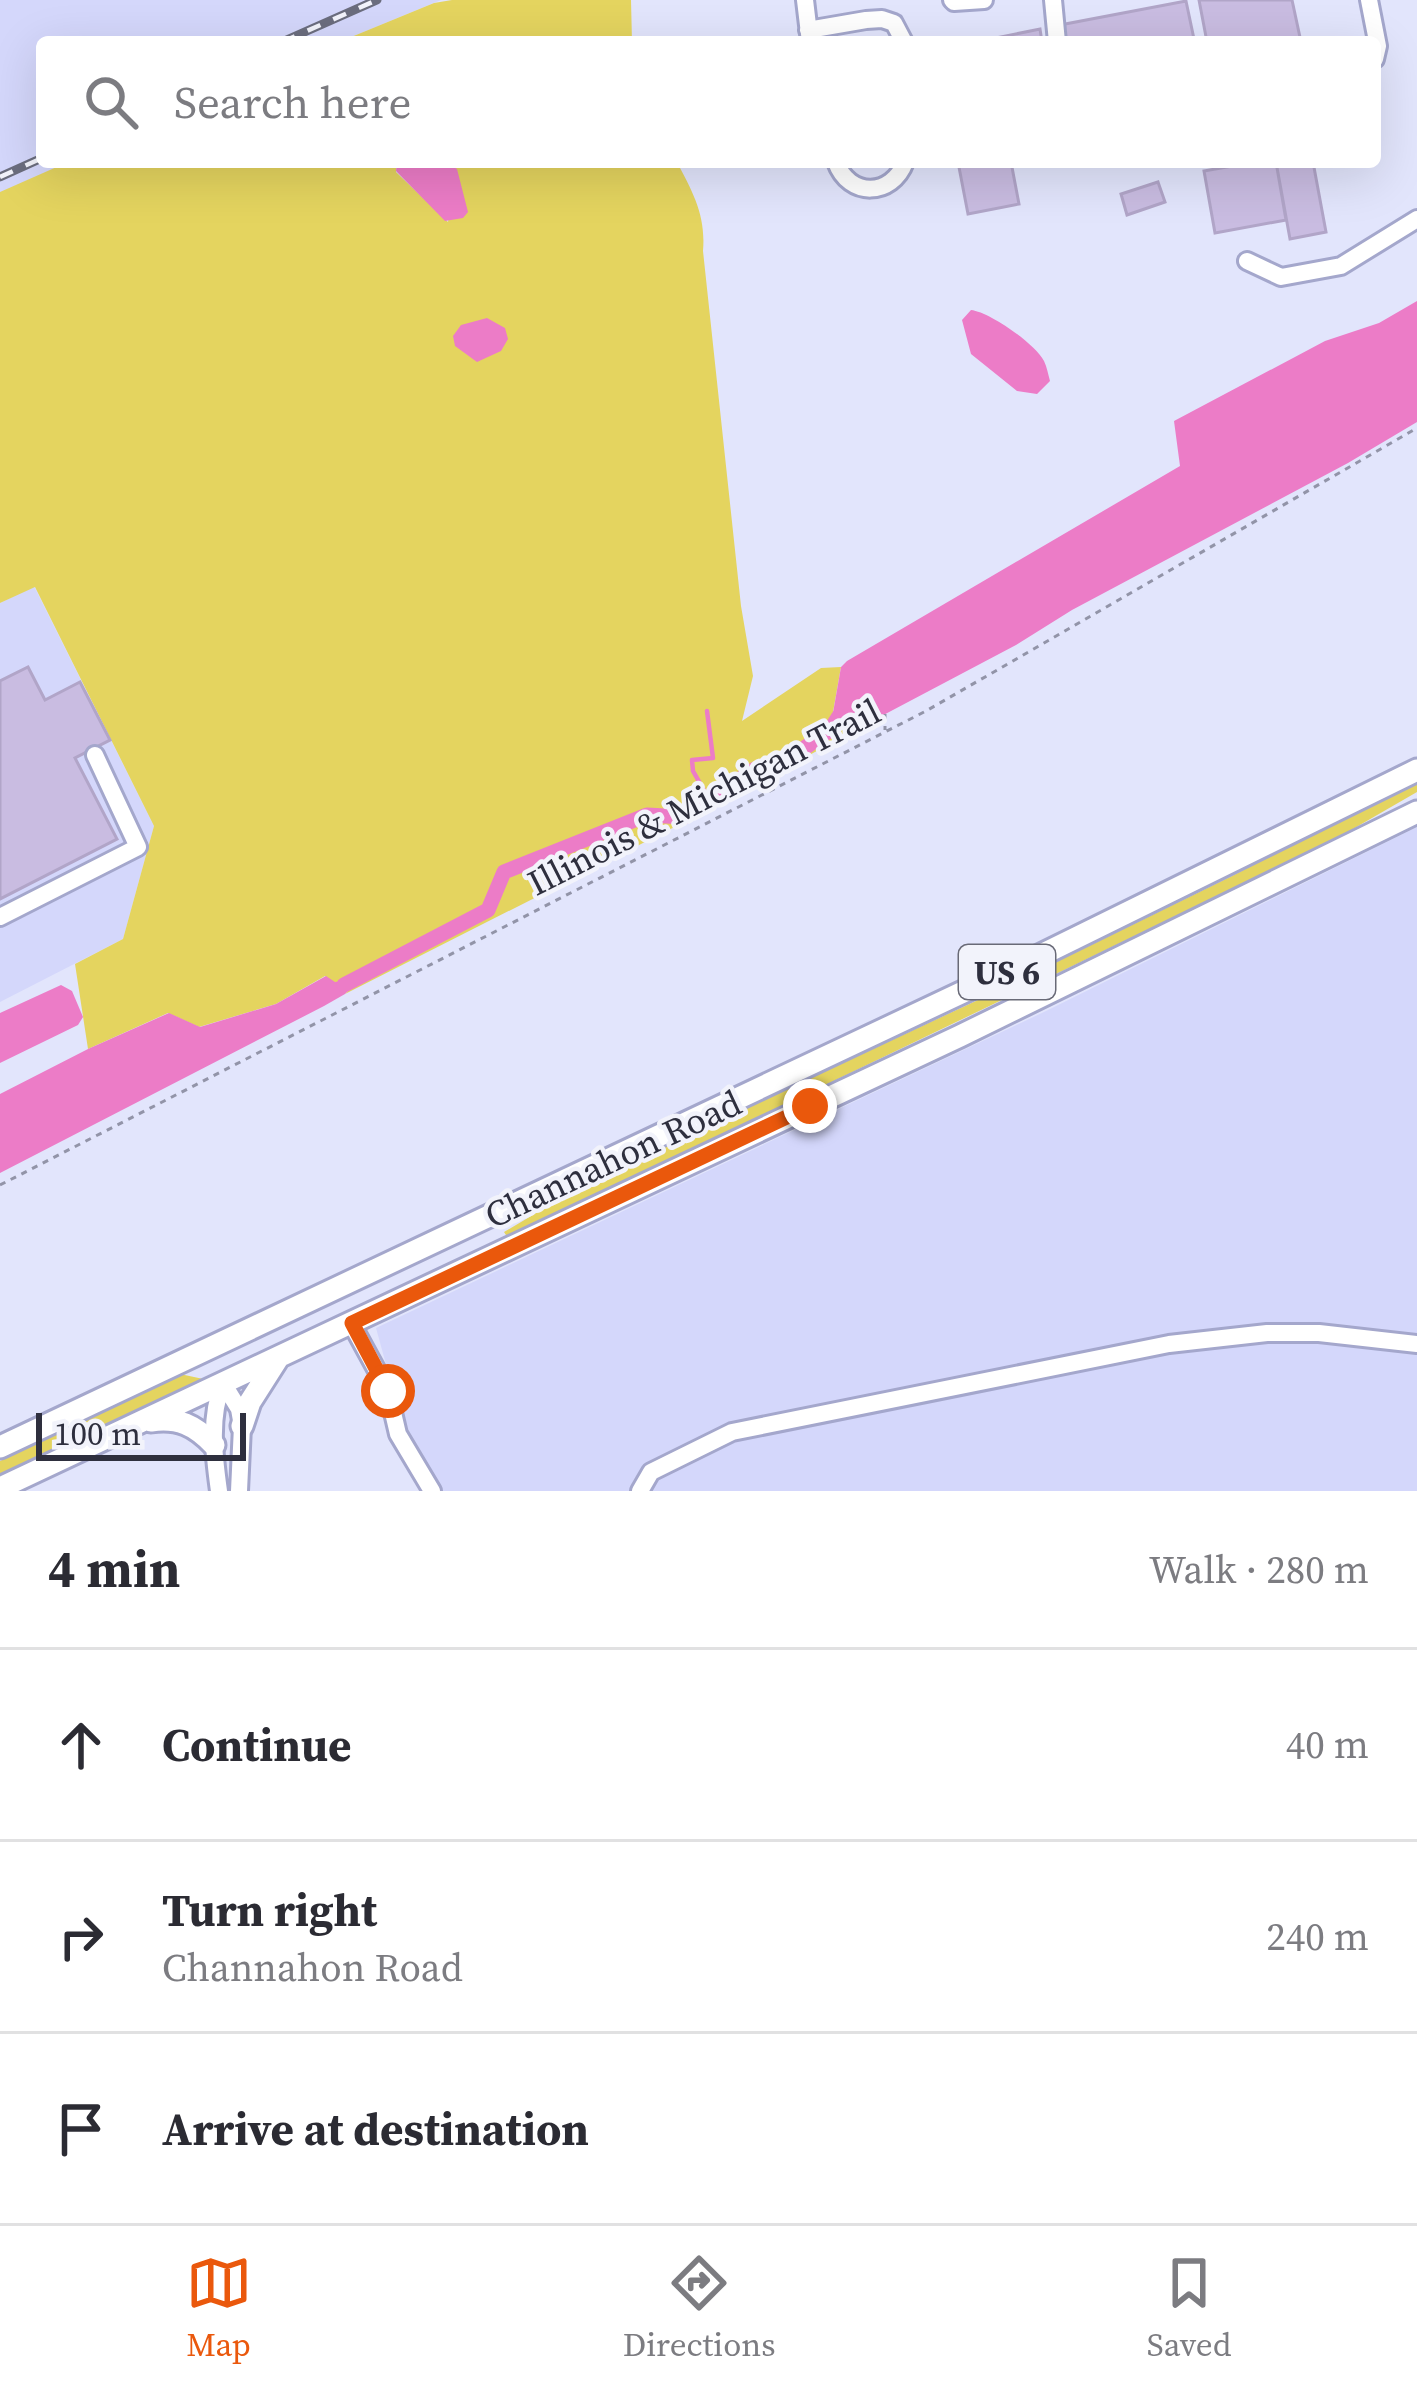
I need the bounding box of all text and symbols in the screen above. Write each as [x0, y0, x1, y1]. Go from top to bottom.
search box [36, 36, 1381, 168]
icon: search [78, 69, 144, 135]
text: Search here [174, 71, 411, 133]
street label: Illinois & Michigan Trail [519, 687, 889, 907]
road number: US 6 [959, 945, 1055, 999]
street label: Channahon Road [477, 1078, 749, 1240]
route end [783, 1079, 837, 1133]
route start [361, 1364, 415, 1418]
scale bar [36, 1407, 246, 1460]
text: 100 m [54, 1411, 141, 1456]
text: 4 min [48, 1534, 180, 1604]
text: Walk · 280 m [1149, 1543, 1369, 1596]
icon: ahead [48, 1712, 114, 1778]
text: Continue [162, 1714, 351, 1776]
text: 40 m [1286, 1718, 1369, 1771]
text: Turn right [162, 1879, 377, 1941]
icon: right [48, 1904, 114, 1970]
text: 240 m [1266, 1910, 1369, 1963]
text: Channahon Road [162, 1941, 463, 1994]
icon: arrive [48, 2096, 114, 2162]
text: Arrive at destination [162, 2098, 589, 2160]
tab: Map [186, 2250, 252, 2367]
tab: Directions [623, 2250, 776, 2367]
tab: Saved [1147, 2250, 1231, 2367]

